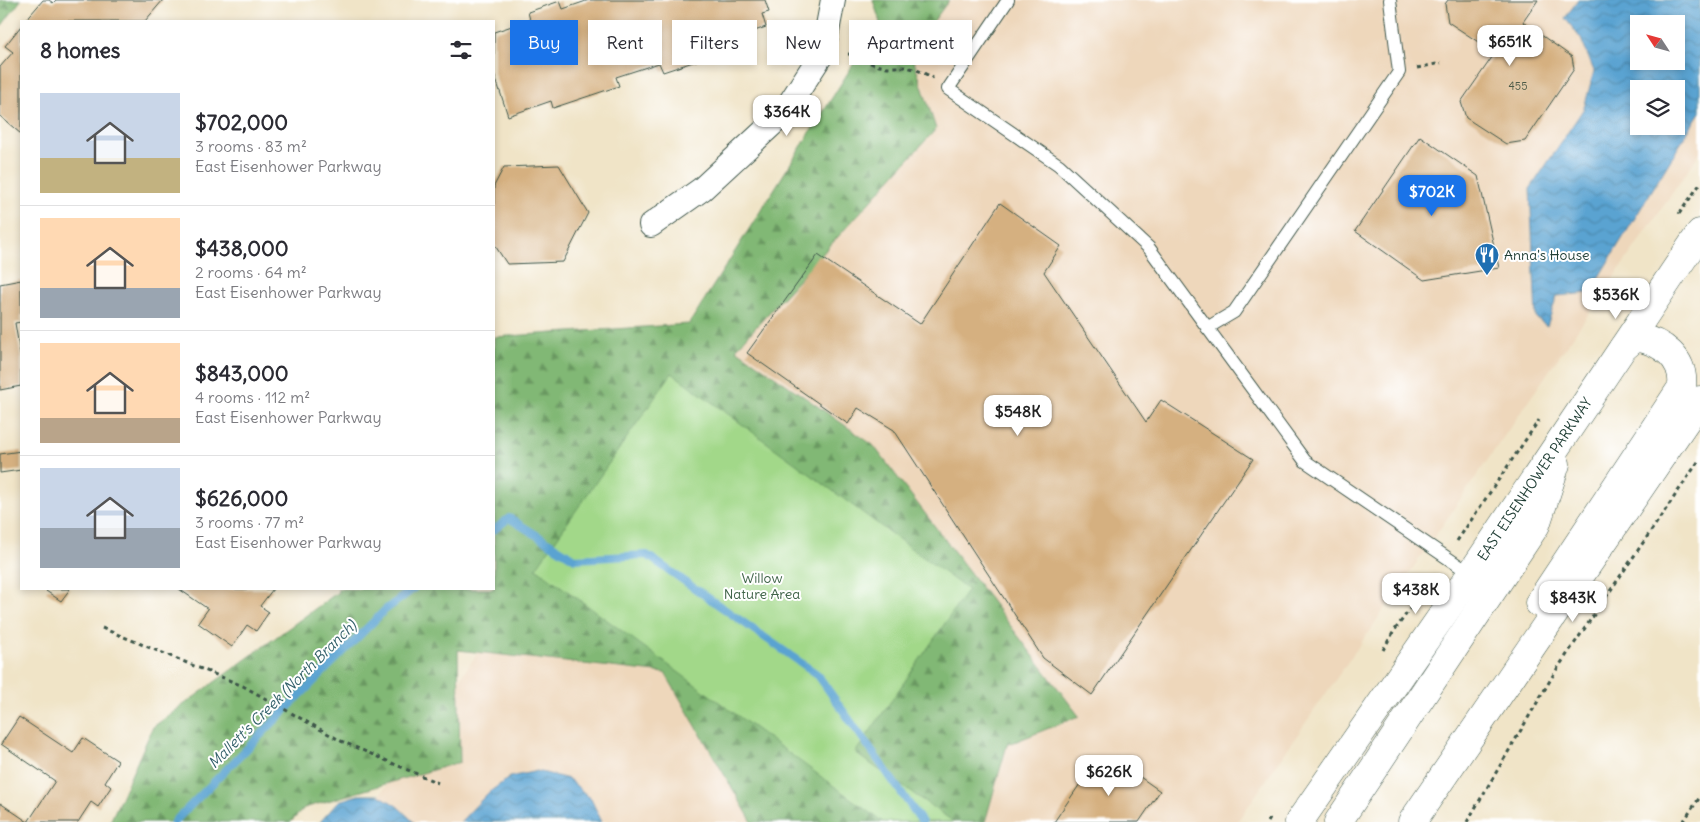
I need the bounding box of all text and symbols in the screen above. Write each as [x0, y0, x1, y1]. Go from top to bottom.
north arrow [1630, 15, 1685, 70]
map controls [1630, 15, 1685, 135]
chip: Buy [510, 20, 578, 65]
chip: Rent [588, 20, 662, 65]
chip: Filters [672, 20, 757, 65]
chip: New [767, 20, 839, 65]
chip: Apartment [849, 20, 972, 65]
pin: $651K [1475, 24, 1545, 67]
text: $651K [1488, 31, 1532, 51]
icon: filters [447, 36, 475, 64]
text: 8 homes [40, 37, 120, 64]
house number: 455 [1508, 79, 1528, 93]
button: layers [1630, 80, 1685, 135]
pin: $364K [752, 94, 822, 137]
text: $364K [764, 101, 810, 121]
text: $702,000 [195, 109, 288, 136]
icon: home [80, 113, 140, 173]
text: 3 rooms · 83 m² [195, 136, 307, 156]
text: East Eisenhower Parkway [195, 156, 381, 176]
pin: $702K [1397, 174, 1467, 217]
text: $702K [1409, 181, 1455, 201]
text: $438,000 [195, 235, 289, 262]
icon: home [80, 238, 140, 298]
restaurant icon: Anna's House [1474, 242, 1500, 276]
place label: Anna's House [1504, 246, 1590, 264]
text: 2 rooms · 64 m² [195, 262, 307, 282]
pin: $536K [1581, 278, 1651, 320]
text: East Eisenhower Parkway [195, 282, 381, 302]
text: $536K [1593, 284, 1639, 304]
text: $843,000 [195, 360, 289, 387]
icon: home [80, 363, 140, 423]
text: 4 rooms · 112 m² [195, 387, 310, 407]
pin: $548K [983, 394, 1053, 437]
street label: EAST EISENHOWER PARKWAY [1473, 394, 1596, 564]
text: $548K [995, 401, 1041, 421]
text: East Eisenhower Parkway [195, 407, 381, 427]
text: $626,000 [195, 485, 288, 512]
icon: home [80, 488, 140, 548]
text: 3 rooms · 77 m² [195, 512, 304, 532]
text: East Eisenhower Parkway [195, 532, 381, 552]
park label: Willow Nature Area [724, 569, 800, 603]
pin: $438K [1381, 572, 1451, 615]
text: $438K [1393, 579, 1439, 599]
pin: $843K [1538, 580, 1608, 623]
text: $843K [1550, 587, 1596, 607]
water label: Mallett's Creek (North Branch) [204, 615, 361, 772]
pin: $626K [1074, 754, 1144, 797]
text: $626K [1086, 761, 1132, 781]

